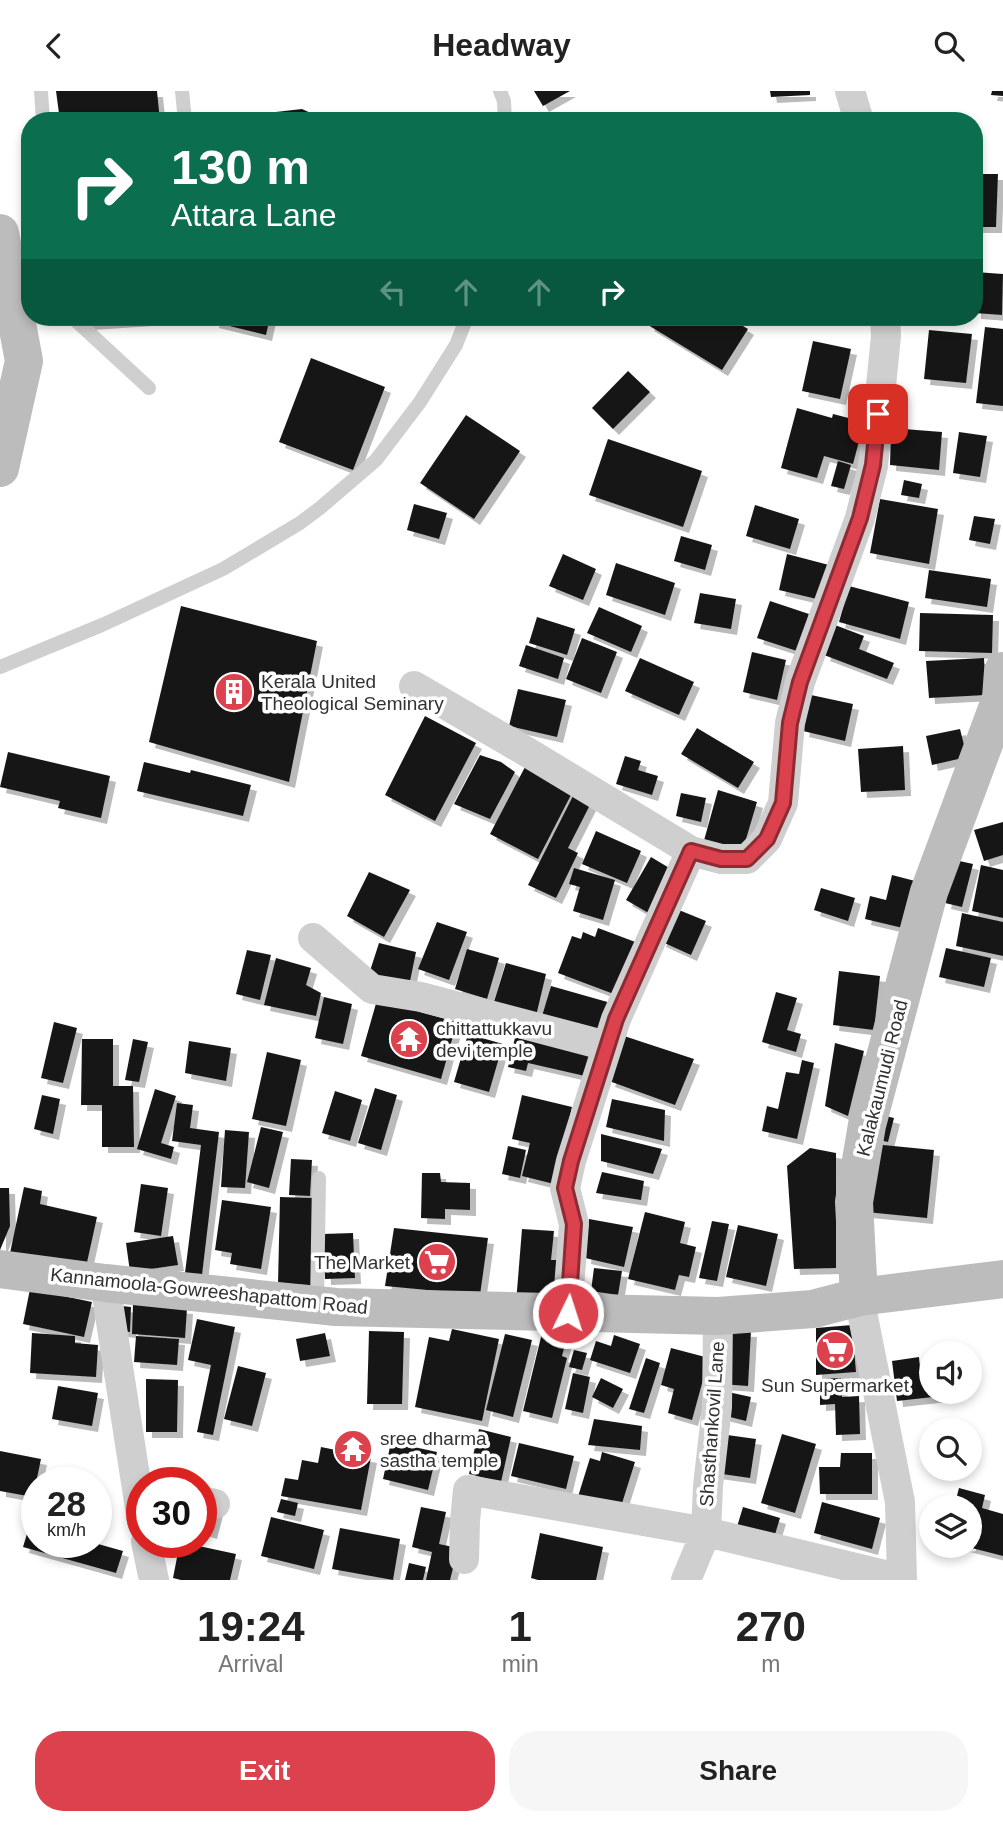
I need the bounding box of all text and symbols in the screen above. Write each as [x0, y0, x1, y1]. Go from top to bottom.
icon: back [35, 27, 73, 65]
text: Headway [432, 27, 571, 63]
icon: search [930, 27, 968, 65]
icon: right [56, 140, 147, 231]
text: 130 m [171, 140, 310, 194]
text: Attara Lane [171, 197, 336, 233]
icon: left [374, 273, 412, 311]
icon: ahead [447, 273, 485, 311]
icon: ahead [520, 273, 558, 311]
icon: right [593, 273, 631, 311]
pin [848, 384, 908, 444]
icon: arrive [859, 395, 897, 433]
building icon: Kerala United Theological Seminary [213, 671, 255, 713]
place label: Kerala United Theological Seminary [261, 671, 444, 714]
street label: Kalakaumudi Road [852, 998, 912, 1158]
temple icon: chittattukkavu devi temple [388, 1018, 430, 1060]
place label: chittattukkavu devi temple [436, 1018, 552, 1061]
supermarket icon: The Market [416, 1241, 458, 1283]
place label: The Market [314, 1252, 411, 1273]
street label: Kannamoola-Gowreeshapattom Road [49, 1264, 369, 1318]
position arrow [531, 1276, 605, 1350]
supermarket icon: Sun Supermarket [814, 1329, 856, 1371]
street label: Shasthankovil Lane [696, 1341, 728, 1507]
map controls [919, 1341, 982, 1558]
button: sound [919, 1341, 982, 1404]
place label: Sun Supermarket [761, 1375, 910, 1396]
button: search [919, 1418, 982, 1481]
temple icon: sree dharma sastha temple [332, 1428, 374, 1470]
place label: sree dharma sastha temple [380, 1428, 498, 1471]
speed limit sign: 30 [126, 1467, 217, 1558]
text: 28 [47, 1484, 86, 1523]
button: layers [919, 1495, 982, 1558]
text: km/h [47, 1520, 86, 1540]
text: 19:24 [197, 1603, 305, 1650]
text: 1 [508, 1603, 532, 1650]
text: 270 [736, 1603, 806, 1650]
text: Arrival [218, 1651, 283, 1677]
text: min [502, 1651, 539, 1677]
text: m [761, 1651, 780, 1677]
button: Exit [35, 1731, 495, 1811]
button: Share [509, 1731, 968, 1811]

